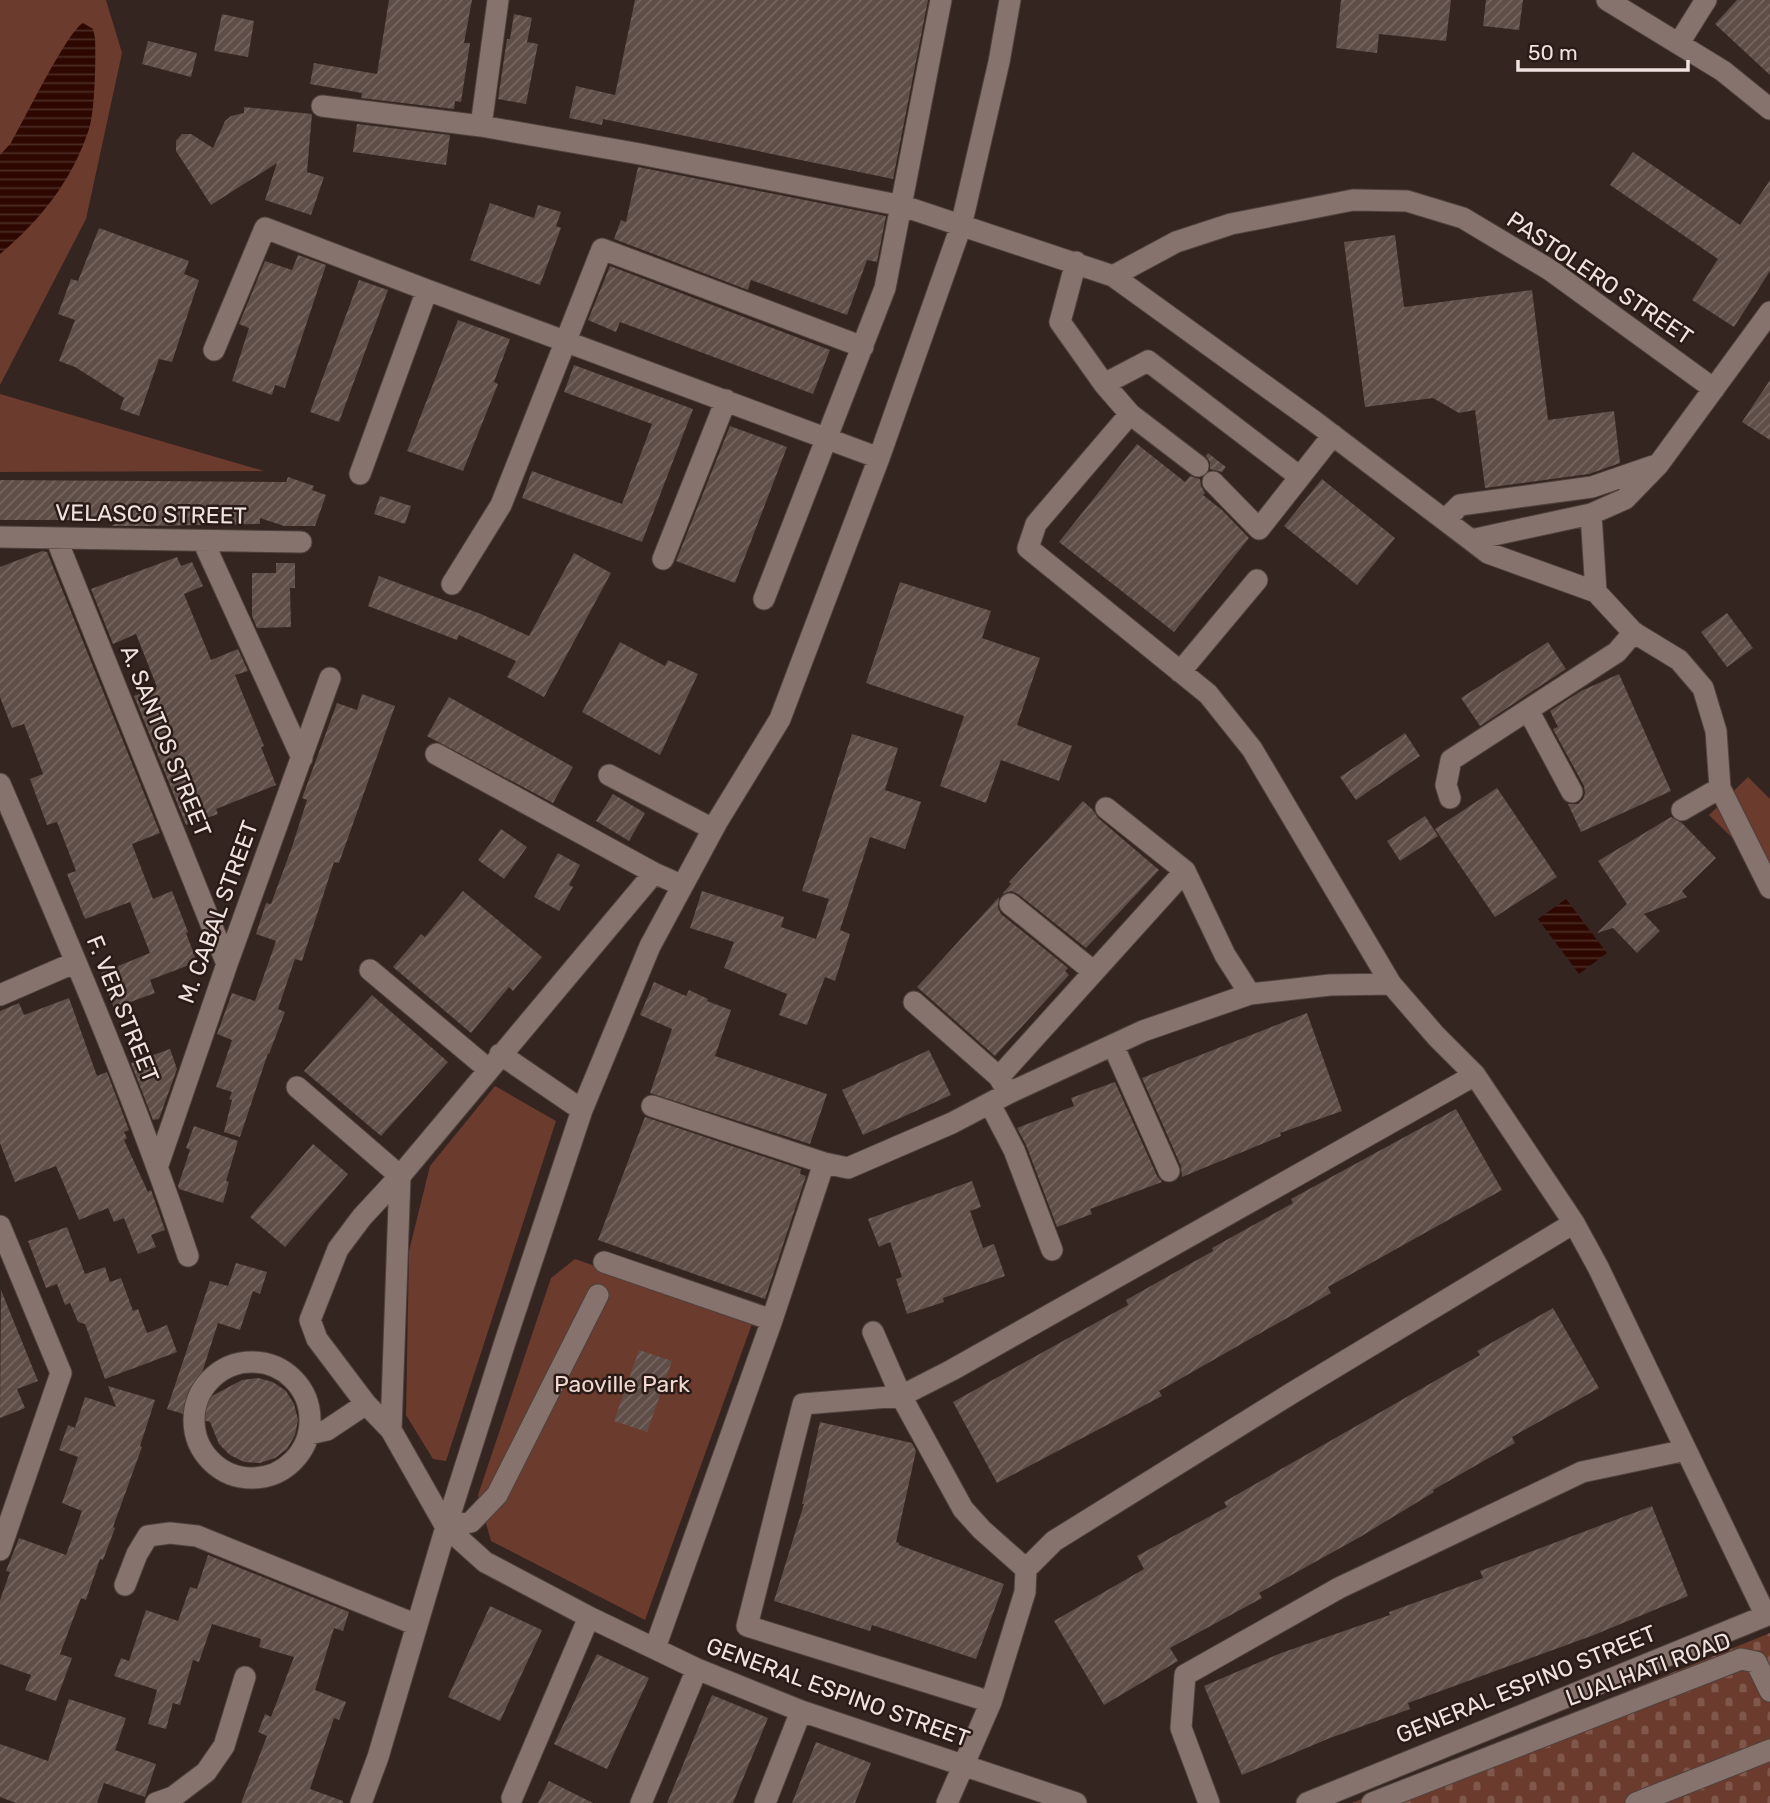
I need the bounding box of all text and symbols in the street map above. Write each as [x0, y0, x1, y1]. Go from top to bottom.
scale bar [1518, 28, 1688, 72]
text: 50 m [1528, 40, 1578, 65]
street label: PASTOLERO STREET [1502, 205, 1698, 351]
street label: VELASCO STREET [55, 498, 247, 530]
street label: A. SANTOS STREET [115, 641, 217, 841]
street label: M. CABAL STREET [172, 817, 264, 1007]
street label: F. VER STREET [81, 931, 165, 1087]
park label: Paoville Park [554, 1370, 690, 1398]
street label: GENERAL ESPINO STREET [1392, 1619, 1660, 1749]
street label: LUALHATI ROAD [1562, 1626, 1734, 1712]
street label: GENERAL ESPINO STREET [703, 1631, 973, 1753]

